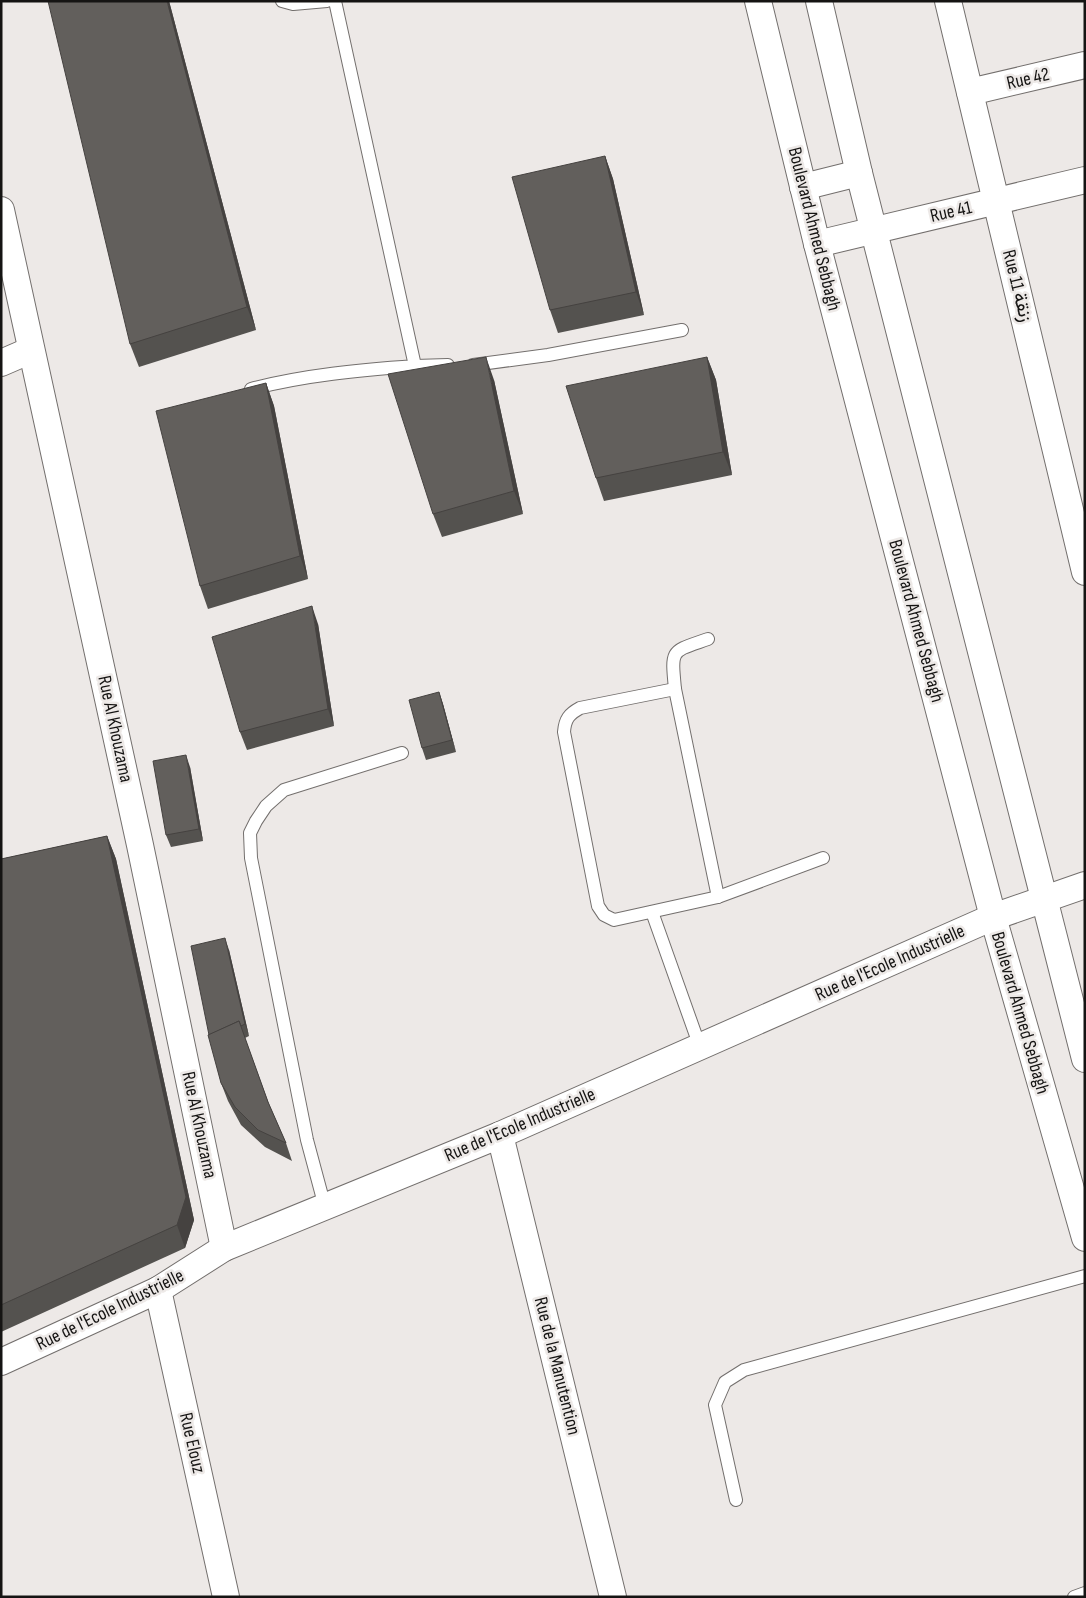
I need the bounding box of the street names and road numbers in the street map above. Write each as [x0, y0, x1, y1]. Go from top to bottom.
street label: Rue 42 [1004, 63, 1052, 95]
street label: Boulevard Ahmed Sebbagh [783, 145, 845, 313]
street label: Rue 41 [928, 196, 974, 228]
street label: Rue 11 زنقة [997, 247, 1037, 325]
street label: Boulevard Ahmed Sebbagh [883, 537, 949, 705]
street label: Rue Al Khouzama [92, 674, 138, 784]
street label: Rue de l'Ecole Industrielle [812, 920, 968, 1006]
street label: Boulevard Ahmed Sebbagh [986, 929, 1054, 1097]
street label: Rue Al Khouzama [176, 1070, 222, 1180]
street label: Rue de l'Ecole Industrielle [441, 1083, 599, 1167]
street label: Rue de l'Ecole Industrielle [32, 1264, 188, 1356]
street label: Rue de la Manutention [529, 1295, 585, 1437]
street label: Rue Elouz [174, 1411, 210, 1476]

